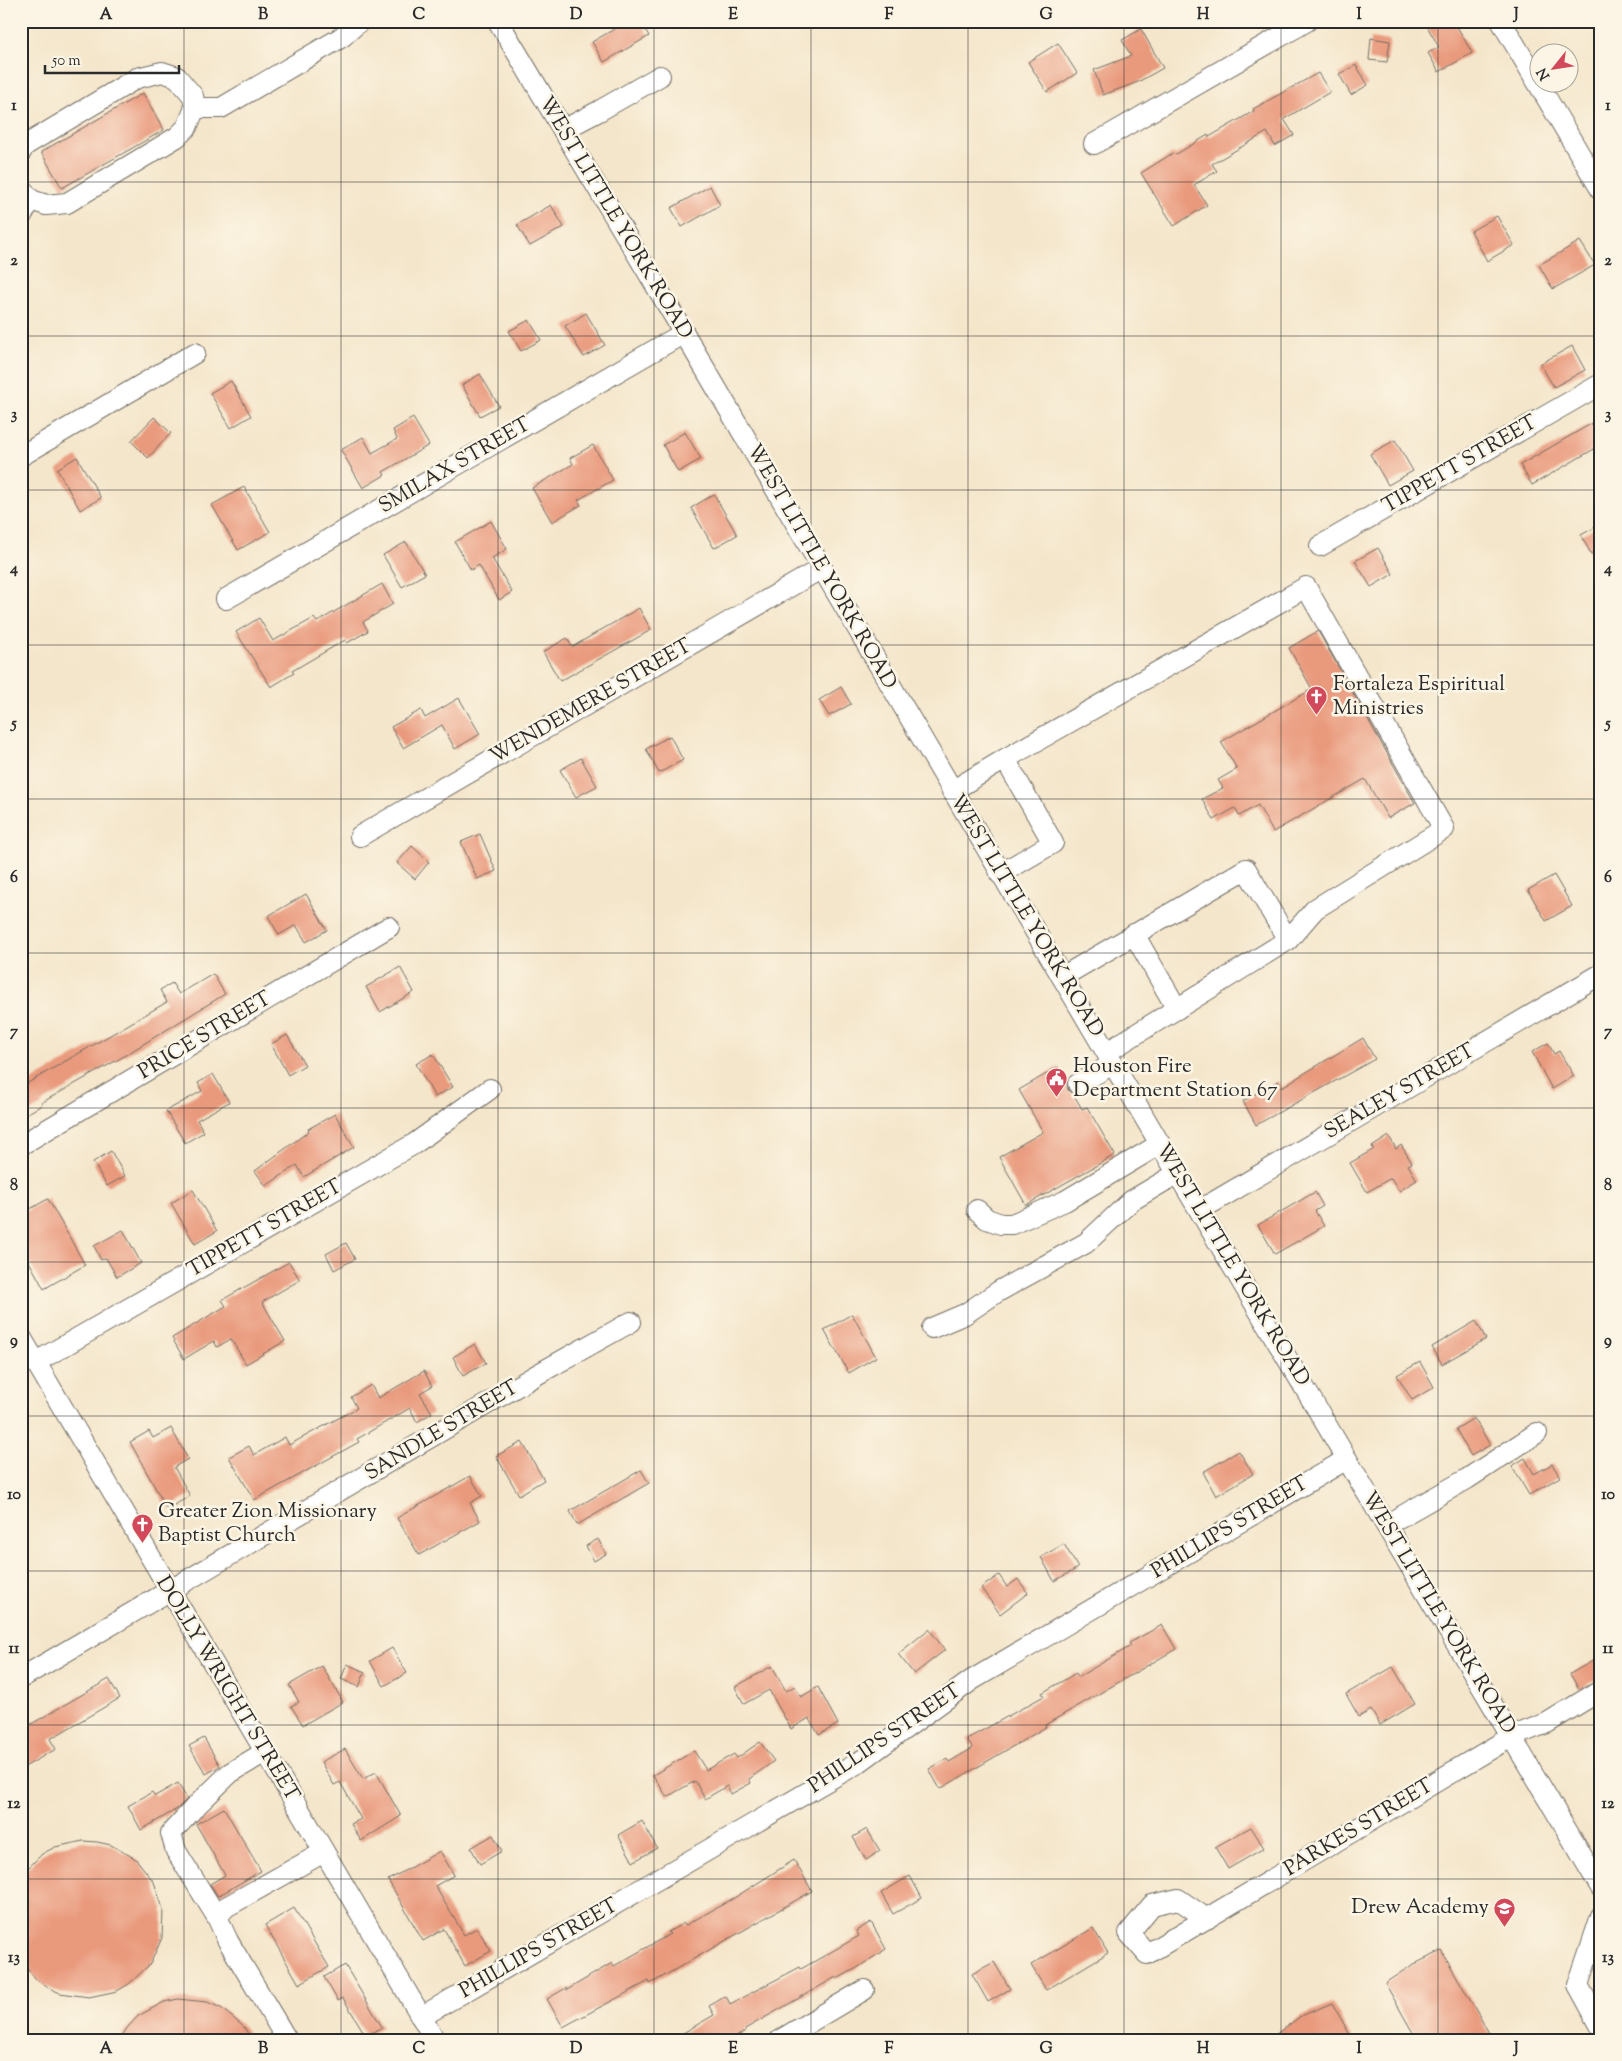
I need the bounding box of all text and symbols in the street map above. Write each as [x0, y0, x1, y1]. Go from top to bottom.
text: A [100, 4, 113, 27]
text: B [258, 4, 268, 27]
text: C [413, 4, 426, 27]
text: D [570, 4, 583, 27]
text: E [728, 4, 738, 27]
text: F [885, 4, 894, 27]
text: G [1039, 4, 1053, 27]
text: H [1197, 4, 1210, 27]
text: I [1356, 4, 1362, 27]
text: J [1512, 4, 1519, 27]
scale bar [45, 42, 179, 74]
north arrow [1530, 42, 1580, 92]
text: 50 m [51, 51, 81, 72]
text: N [1533, 64, 1556, 83]
street label: WEST LITTLE YORK ROAD [530, 91, 700, 345]
text: 1 [11, 95, 17, 118]
text: 1 [1605, 95, 1611, 118]
text: 2 [10, 250, 18, 273]
text: 2 [1604, 250, 1612, 273]
text: 3 [11, 404, 18, 427]
text: 3 [1605, 404, 1612, 427]
street label: TIPPETT STREET [1377, 408, 1543, 522]
street label: SMILAX STREET [374, 410, 537, 522]
street label: WEST LITTLE YORK ROAD [738, 439, 904, 695]
text: 4 [9, 558, 18, 581]
text: 4 [1603, 558, 1612, 581]
street label: WENDEMERE STREET [484, 632, 698, 772]
place label: Fortaleza Espiritual Ministries [1333, 670, 1505, 724]
church icon: Fortaleza Espiritual Ministries [1305, 685, 1329, 716]
text: 5 [9, 713, 17, 736]
text: 5 [1603, 713, 1611, 736]
street label: WEST LITTLE YORK ROAD [941, 789, 1111, 1043]
text: 6 [10, 867, 18, 890]
text: 6 [1604, 867, 1612, 890]
street label: PRICE STREET [133, 984, 277, 1088]
text: 7 [10, 1021, 19, 1044]
text: 7 [1604, 1021, 1613, 1044]
street label: SEALEY STREET [1319, 1037, 1481, 1147]
place label: Houston Fire Department Station 67 [1073, 1052, 1278, 1106]
public building icon: Houston Fire Department Station 67 [1045, 1067, 1069, 1098]
street label: WEST LITTLE YORK ROAD [1147, 1138, 1317, 1392]
street label: TIPPETT STREET [182, 1172, 348, 1286]
text: 8 [10, 1175, 18, 1198]
text: 8 [1604, 1175, 1612, 1198]
text: 9 [10, 1330, 18, 1353]
text: 9 [1604, 1330, 1612, 1353]
street label: SANDLE STREET [359, 1373, 525, 1489]
street label: PHILLIPS STREET [1146, 1469, 1315, 1587]
text: 10 [7, 1484, 21, 1507]
text: 10 [1601, 1484, 1615, 1507]
street label: WEST LITTLE YORK ROAD [1353, 1486, 1523, 1740]
place label: Greater Zion Missionary Baptist Church [158, 1497, 377, 1551]
church icon: Greater Zion Missionary Baptist Church [130, 1512, 154, 1543]
street label: DOLLY WRIGHT STREET [148, 1571, 306, 1807]
text: 11 [9, 1638, 20, 1661]
text: 11 [1603, 1638, 1614, 1661]
street label: PHILLIPS STREET [802, 1676, 968, 1801]
street label: PARKES STREET [1279, 1771, 1440, 1884]
text: 12 [8, 1793, 21, 1816]
text: 12 [1602, 1793, 1615, 1816]
street label: PHILLIPS STREET [454, 1891, 624, 2007]
place label: Drew Academy [1351, 1893, 1490, 1923]
school or university icon: Drew Academy [1493, 1896, 1517, 1927]
text: 13 [8, 1947, 20, 1970]
text: 13 [1602, 1947, 1614, 1970]
text: A [100, 2038, 113, 2061]
text: B [258, 2038, 268, 2061]
text: C [413, 2038, 426, 2061]
text: D [570, 2038, 583, 2061]
text: E [728, 2038, 738, 2061]
text: F [885, 2038, 894, 2061]
text: G [1039, 2038, 1053, 2061]
text: H [1197, 2038, 1210, 2061]
text: I [1356, 2038, 1362, 2061]
text: J [1512, 2038, 1519, 2061]

